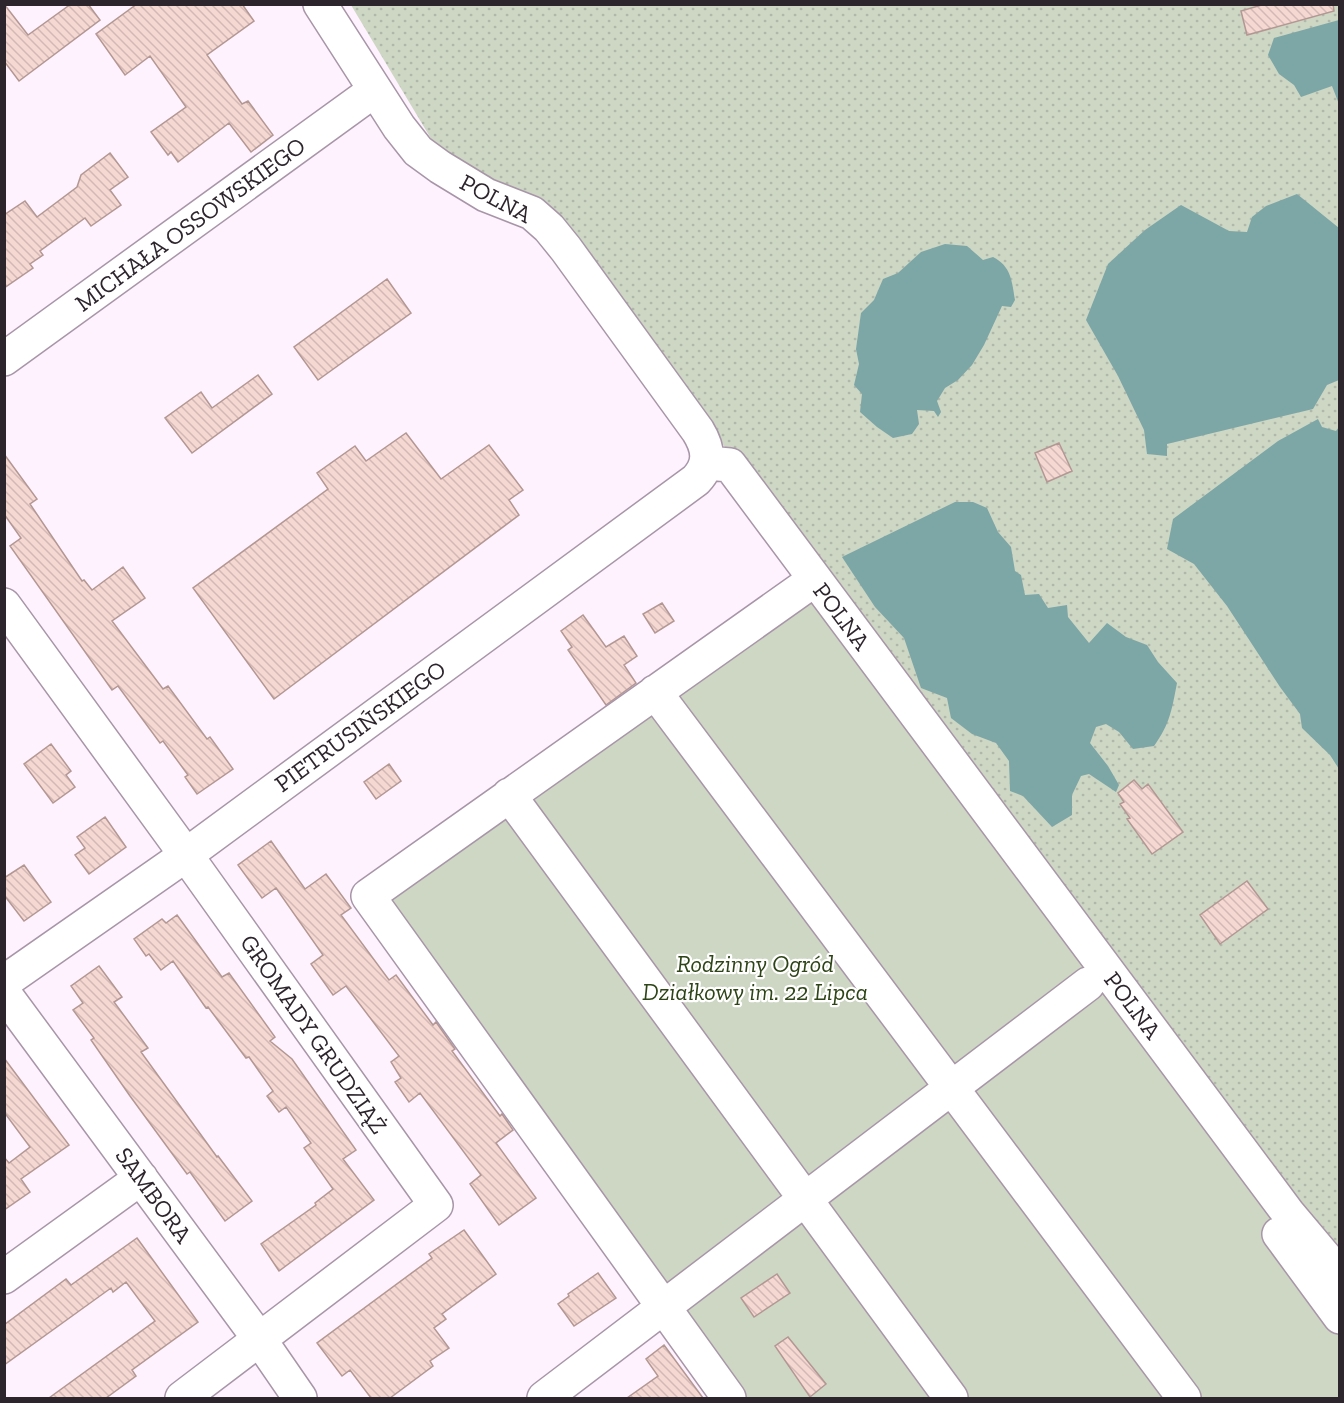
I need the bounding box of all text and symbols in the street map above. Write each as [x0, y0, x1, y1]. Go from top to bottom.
street label: MICHAŁA OSSOWSKIEGO [69, 131, 311, 317]
street label: POLNA [455, 167, 537, 229]
street label: POLNA [807, 577, 877, 656]
street label: PIETRUSIŃSKIEGO [269, 654, 451, 798]
street label: GROMADY GRUDZIĄŻ [234, 929, 394, 1139]
park label: Rodzinny Ogród Działkowy im. 22 Lipca [642, 949, 868, 1006]
street label: POLNA [1098, 966, 1168, 1045]
street label: SAMBORA [110, 1142, 199, 1249]

